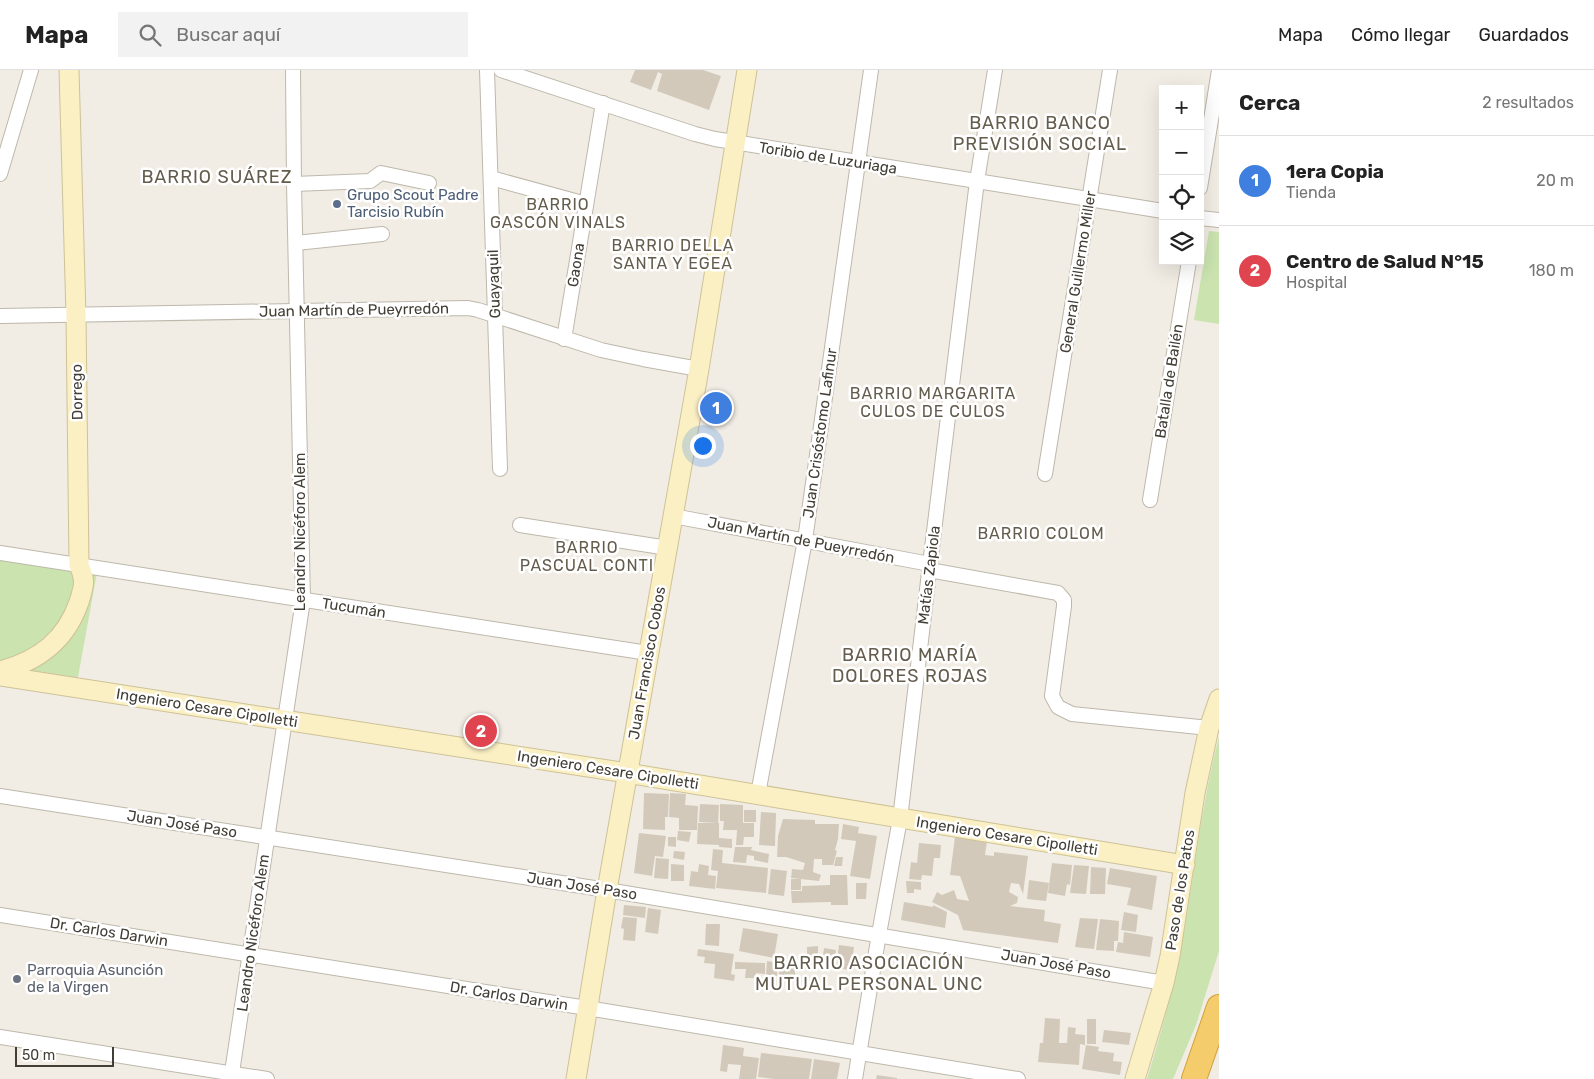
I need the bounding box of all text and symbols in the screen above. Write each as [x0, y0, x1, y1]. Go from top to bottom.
search box [118, 12, 468, 57]
text: Mapa [25, 21, 88, 49]
icon: search [136, 21, 164, 49]
text: Buscar aquí [176, 23, 280, 46]
text: Mapa [1278, 24, 1323, 46]
text: Cómo llegar [1351, 24, 1450, 46]
text: Guardados [1478, 24, 1569, 46]
map controls [1159, 85, 1204, 265]
button: + [1159, 85, 1204, 130]
text: Cerca [1239, 90, 1300, 115]
text: 2 resultados [1482, 93, 1574, 112]
district label: BARRIO BANCO PREVISIÓN SOCIAL [953, 112, 1127, 155]
button: − [1159, 130, 1204, 175]
street label: Toribio de Luzuriaga [758, 138, 898, 178]
text: 1era Copia [1286, 160, 1384, 183]
district label: BARRIO SUÁREZ [141, 166, 293, 188]
text: 1 [1251, 171, 1259, 190]
text: 20 m [1536, 171, 1574, 190]
button: locate [1159, 175, 1204, 220]
text: Tienda [1286, 183, 1336, 202]
place label: Grupo Scout Padre Tarcisio Rubín [347, 186, 479, 221]
street label: General Guillermo Miller [1056, 189, 1100, 354]
district label: BARRIO GASCÓN VINALS [490, 195, 626, 232]
marker: Grupo Scout Padre Tarcisio Rubín [331, 198, 343, 210]
button: layers [1159, 220, 1204, 265]
district label: BARRIO DELLA SANTA Y EGEA [612, 236, 734, 273]
street label: Gaona [564, 242, 588, 288]
street label: Guayaquil [484, 249, 504, 319]
text: Centro de Salud N°15 [1286, 250, 1484, 273]
text: 2 [1250, 261, 1260, 280]
text: 180 m [1529, 261, 1574, 280]
text: Hospital [1286, 273, 1347, 292]
street label: Juan Martín de Pueyrredón [259, 299, 449, 321]
street label: Batalla de Bailén [1151, 322, 1187, 440]
street label: Juan Crisóstomo Lafinur [799, 347, 841, 519]
street label: Dorrego [68, 364, 86, 420]
district label: BARRIO MARGARITA CULOS DE CULOS [850, 384, 1016, 421]
pin: 1 [700, 389, 732, 427]
your location [690, 433, 716, 459]
street label: Leandro Nicéforo Alem [291, 453, 309, 611]
street label: Juan Martín de Pueyrredón [706, 513, 896, 567]
street label: Matías Zapiola [914, 524, 944, 626]
district label: BARRIO COLOM [977, 524, 1105, 543]
district label: BARRIO PASCUAL CONTI [520, 538, 654, 575]
street label: Juan Francisco Cobos [625, 585, 669, 741]
street label: Tucumán [321, 594, 387, 622]
district label: BARRIO MARÍA DOLORES ROJAS [832, 644, 988, 687]
street label: Ingeniero Cesare Cipolletti [115, 685, 299, 731]
pin: 2 [465, 712, 497, 750]
street label: Ingeniero Cesare Cipolletti [516, 747, 700, 793]
street label: Juan José Paso [126, 806, 238, 842]
street label: Ingeniero Cesare Cipolletti [915, 813, 1099, 859]
street label: Paso de los Patos [1162, 828, 1198, 952]
street label: Leandro Nicéforo Alem [233, 853, 273, 1013]
street label: Juan José Paso [526, 868, 638, 904]
street label: Dr. Carlos Darwin [49, 914, 169, 950]
street label: Juan José Paso [1000, 945, 1112, 983]
district label: BARRIO ASOCIACIÓN MUTUAL PERSONAL UNC [755, 952, 983, 995]
place label: Parroquia Asunción de la Virgen [27, 961, 163, 996]
marker: Parroquia Asunción de la Virgen [11, 973, 23, 985]
street label: Dr. Carlos Darwin [449, 978, 569, 1014]
scale bar [15, 1044, 114, 1067]
text: 50 m [22, 1047, 55, 1064]

